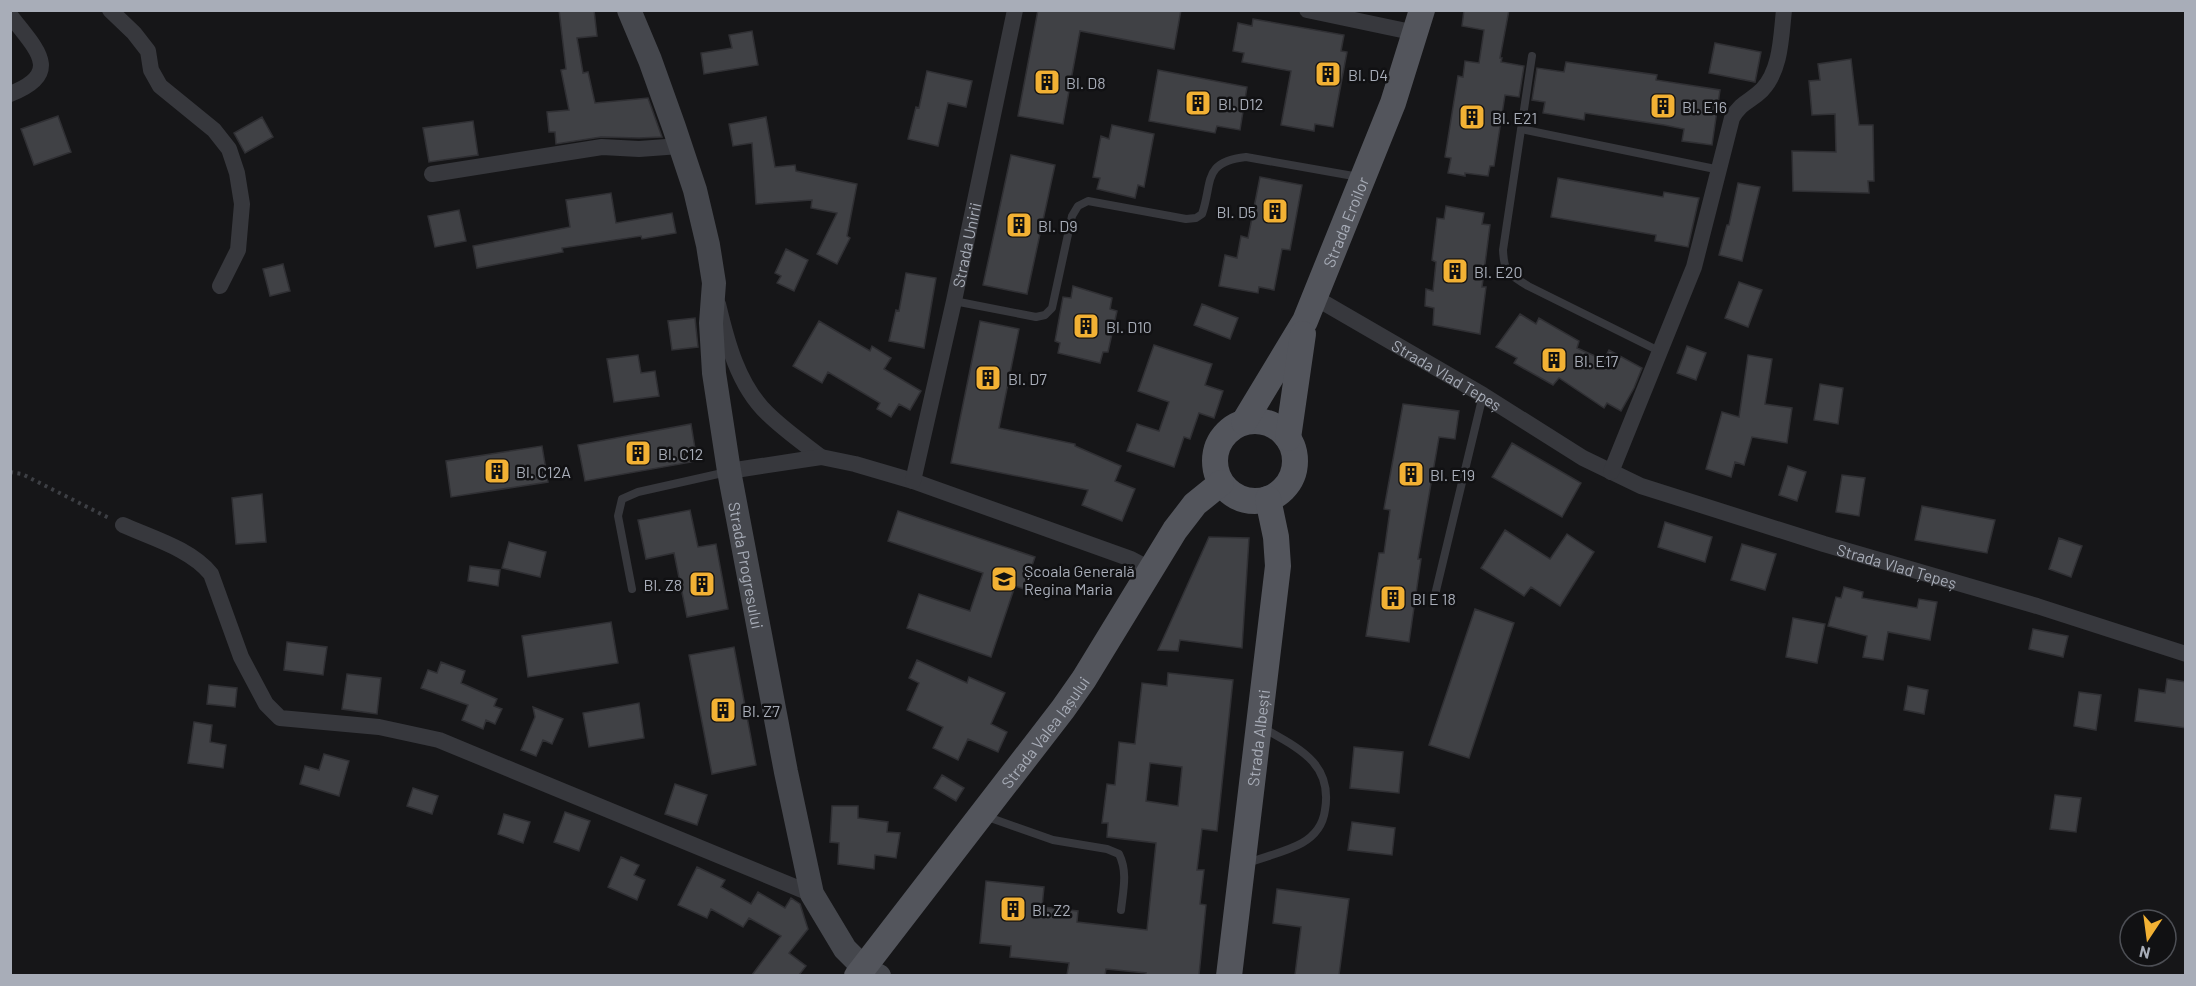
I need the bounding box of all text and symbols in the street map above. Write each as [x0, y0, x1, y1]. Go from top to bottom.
building icon: Bl. D4 [1313, 59, 1343, 89]
place label: Bl. D4 [1348, 65, 1388, 84]
building icon: Bl. D8 [1032, 67, 1062, 97]
place label: Bl. D8 [1066, 73, 1106, 92]
building icon: Bl. D12 [1183, 88, 1213, 118]
building icon: Bl. E16 [1648, 91, 1678, 121]
place label: Bl. D12 [1218, 94, 1263, 113]
place label: Bl. E16 [1682, 97, 1727, 116]
building icon: Bl. E21 [1457, 102, 1487, 132]
place label: Bl. E21 [1492, 108, 1537, 127]
street label: Strada Eroilor [1318, 174, 1372, 270]
building icon: Bl. D5 [1260, 196, 1290, 226]
street label: Strada Unirii [948, 201, 984, 289]
place label: Bl. D5 [1217, 202, 1256, 221]
building icon: Bl. D9 [1004, 210, 1034, 240]
place label: Bl. D9 [1038, 216, 1078, 235]
building icon: Bl. E20 [1440, 256, 1470, 286]
place label: Bl. E20 [1474, 262, 1523, 281]
building icon: Bl. D10 [1071, 311, 1101, 341]
place label: Bl. D10 [1106, 317, 1152, 336]
street label: Strada Vlad Țepeș [1389, 335, 1506, 414]
building icon: Bl. E17 [1539, 345, 1569, 375]
place label: Bl. E17 [1574, 351, 1619, 370]
building icon: Bl. D7 [973, 363, 1003, 393]
place label: Bl. D7 [1008, 369, 1047, 388]
building icon: Bl. C12 [623, 438, 653, 468]
place label: Bl. C12 [658, 444, 703, 463]
building icon: Bl. C12A [482, 456, 512, 486]
building icon: Bl. E19 [1396, 459, 1426, 489]
place label: Bl. C12A [516, 462, 571, 481]
place label: Bl. E19 [1430, 465, 1475, 484]
street label: Strada Progresului [726, 500, 768, 630]
street label: Strada Vlad Țepeș [1835, 539, 1959, 592]
place label: Școala Generală Regina Maria [1024, 561, 1135, 598]
school or university icon: Școala Generală Regina Maria [989, 564, 1019, 594]
building icon: Bl. Z8 [687, 569, 717, 599]
place label: Bl. Z8 [644, 575, 682, 594]
building icon: Bl E 18 [1378, 583, 1408, 613]
place label: Bl E 18 [1412, 589, 1456, 608]
street label: Strada Valea Iașului [996, 672, 1093, 791]
street label: Strada Albești [1242, 688, 1273, 787]
building icon: Bl. Z7 [708, 695, 738, 725]
place label: Bl. Z7 [742, 701, 780, 720]
building icon: Bl. Z2 [998, 894, 1028, 924]
place label: Bl. Z2 [1032, 900, 1071, 919]
north arrow [2118, 908, 2178, 968]
text: N [2137, 943, 2152, 964]

